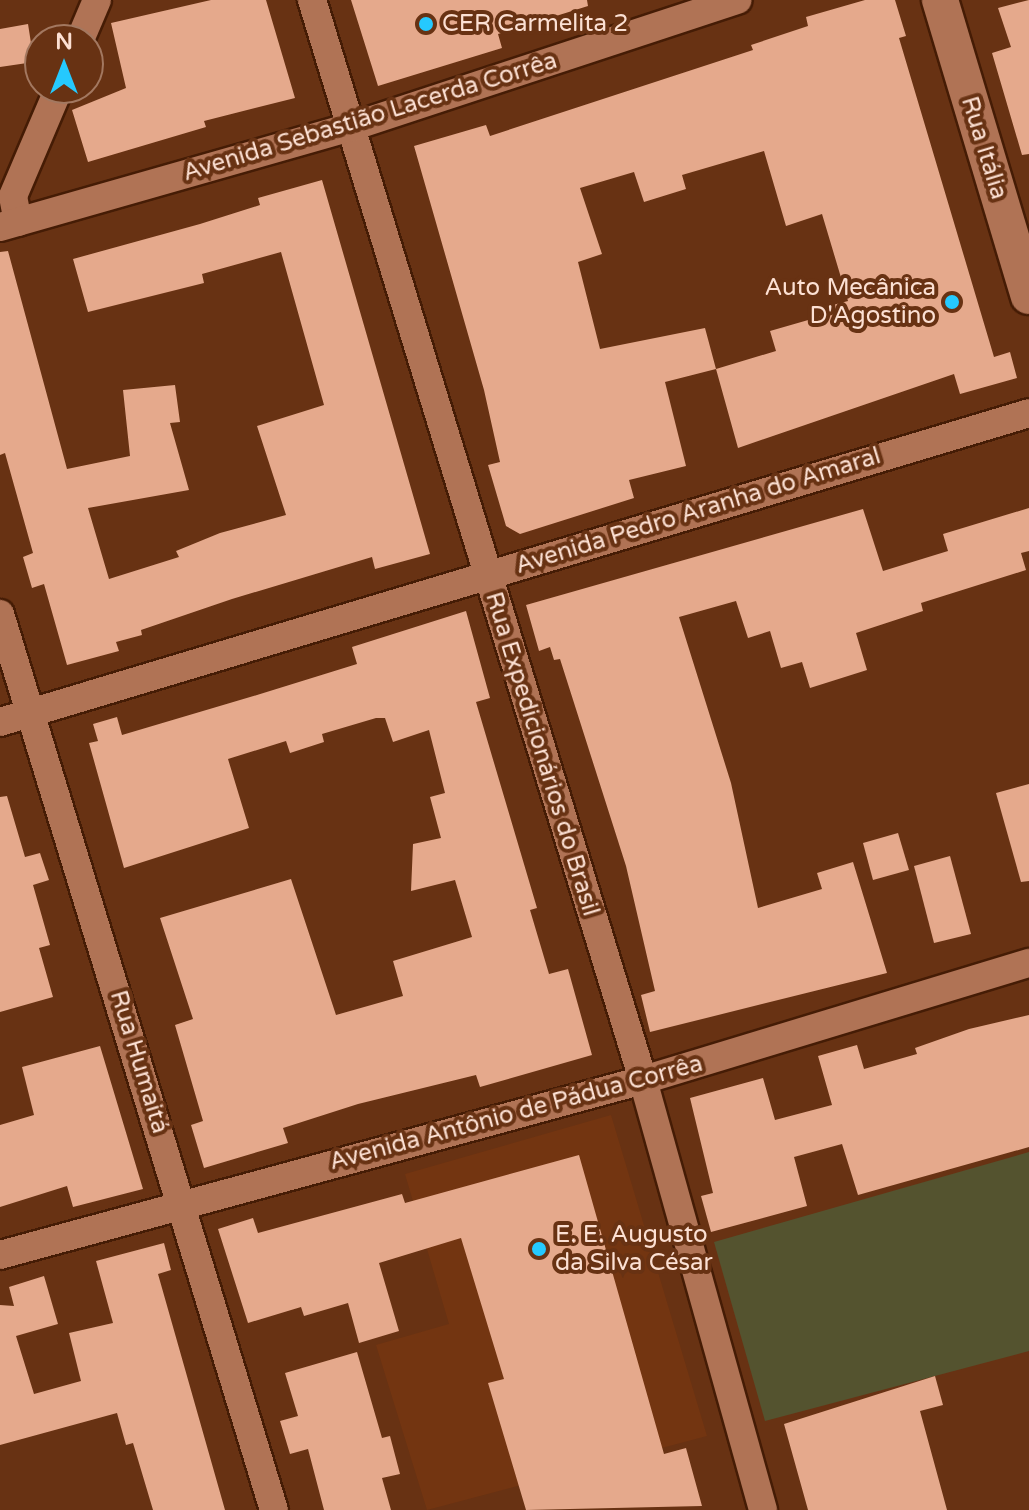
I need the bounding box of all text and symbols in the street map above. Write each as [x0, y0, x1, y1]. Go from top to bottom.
place label: CER Carmelita 2 [442, 10, 628, 38]
marker: CER Carmelita 2 [417, 15, 435, 33]
north arrow [24, 24, 104, 104]
text: N [55, 29, 73, 55]
street label: Avenida Sebastião Lacerda Corrêa [179, 46, 561, 188]
street label: Rua Itália [955, 93, 1013, 203]
place label: Auto Mecânica D'Agostino [764, 274, 936, 330]
marker: Auto Mecânica D'Agostino [943, 293, 961, 311]
street label: Avenida Pedro Aranha do Amaral [512, 442, 884, 580]
street label: Rua Expedicionários do Brasil [479, 589, 605, 919]
street label: Rua Humaitá [104, 987, 174, 1137]
street label: Avenida Antônio de Pádua Corrêa [326, 1049, 706, 1177]
place label: E. E. Augusto da Silva César [555, 1221, 713, 1277]
marker: E. E. Augusto da Silva César [530, 1240, 548, 1258]

